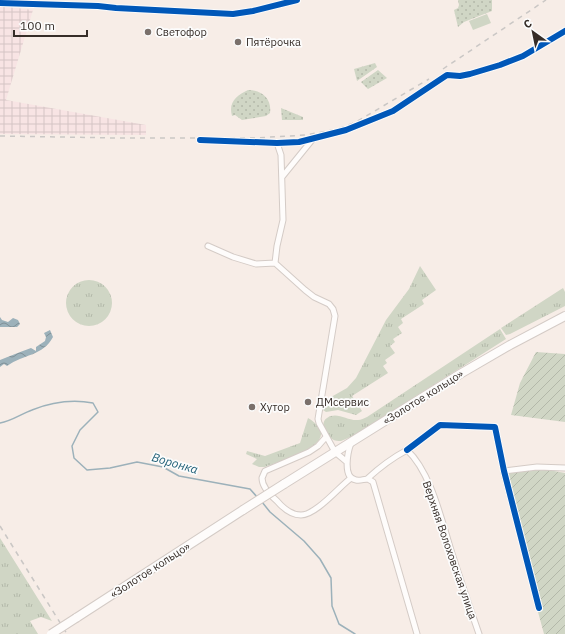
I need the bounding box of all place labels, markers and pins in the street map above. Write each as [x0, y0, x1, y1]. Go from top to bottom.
place label: Светофор [156, 25, 207, 39]
marker: Светофор [143, 27, 153, 37]
place label: Пятёрочка [246, 35, 301, 49]
marker: Пятёрочка [233, 37, 243, 47]
place label: ДМсервис [316, 395, 369, 409]
marker: ДМсервис [303, 397, 313, 407]
place label: Хутор [260, 400, 290, 414]
marker: Хутор [247, 402, 257, 412]

